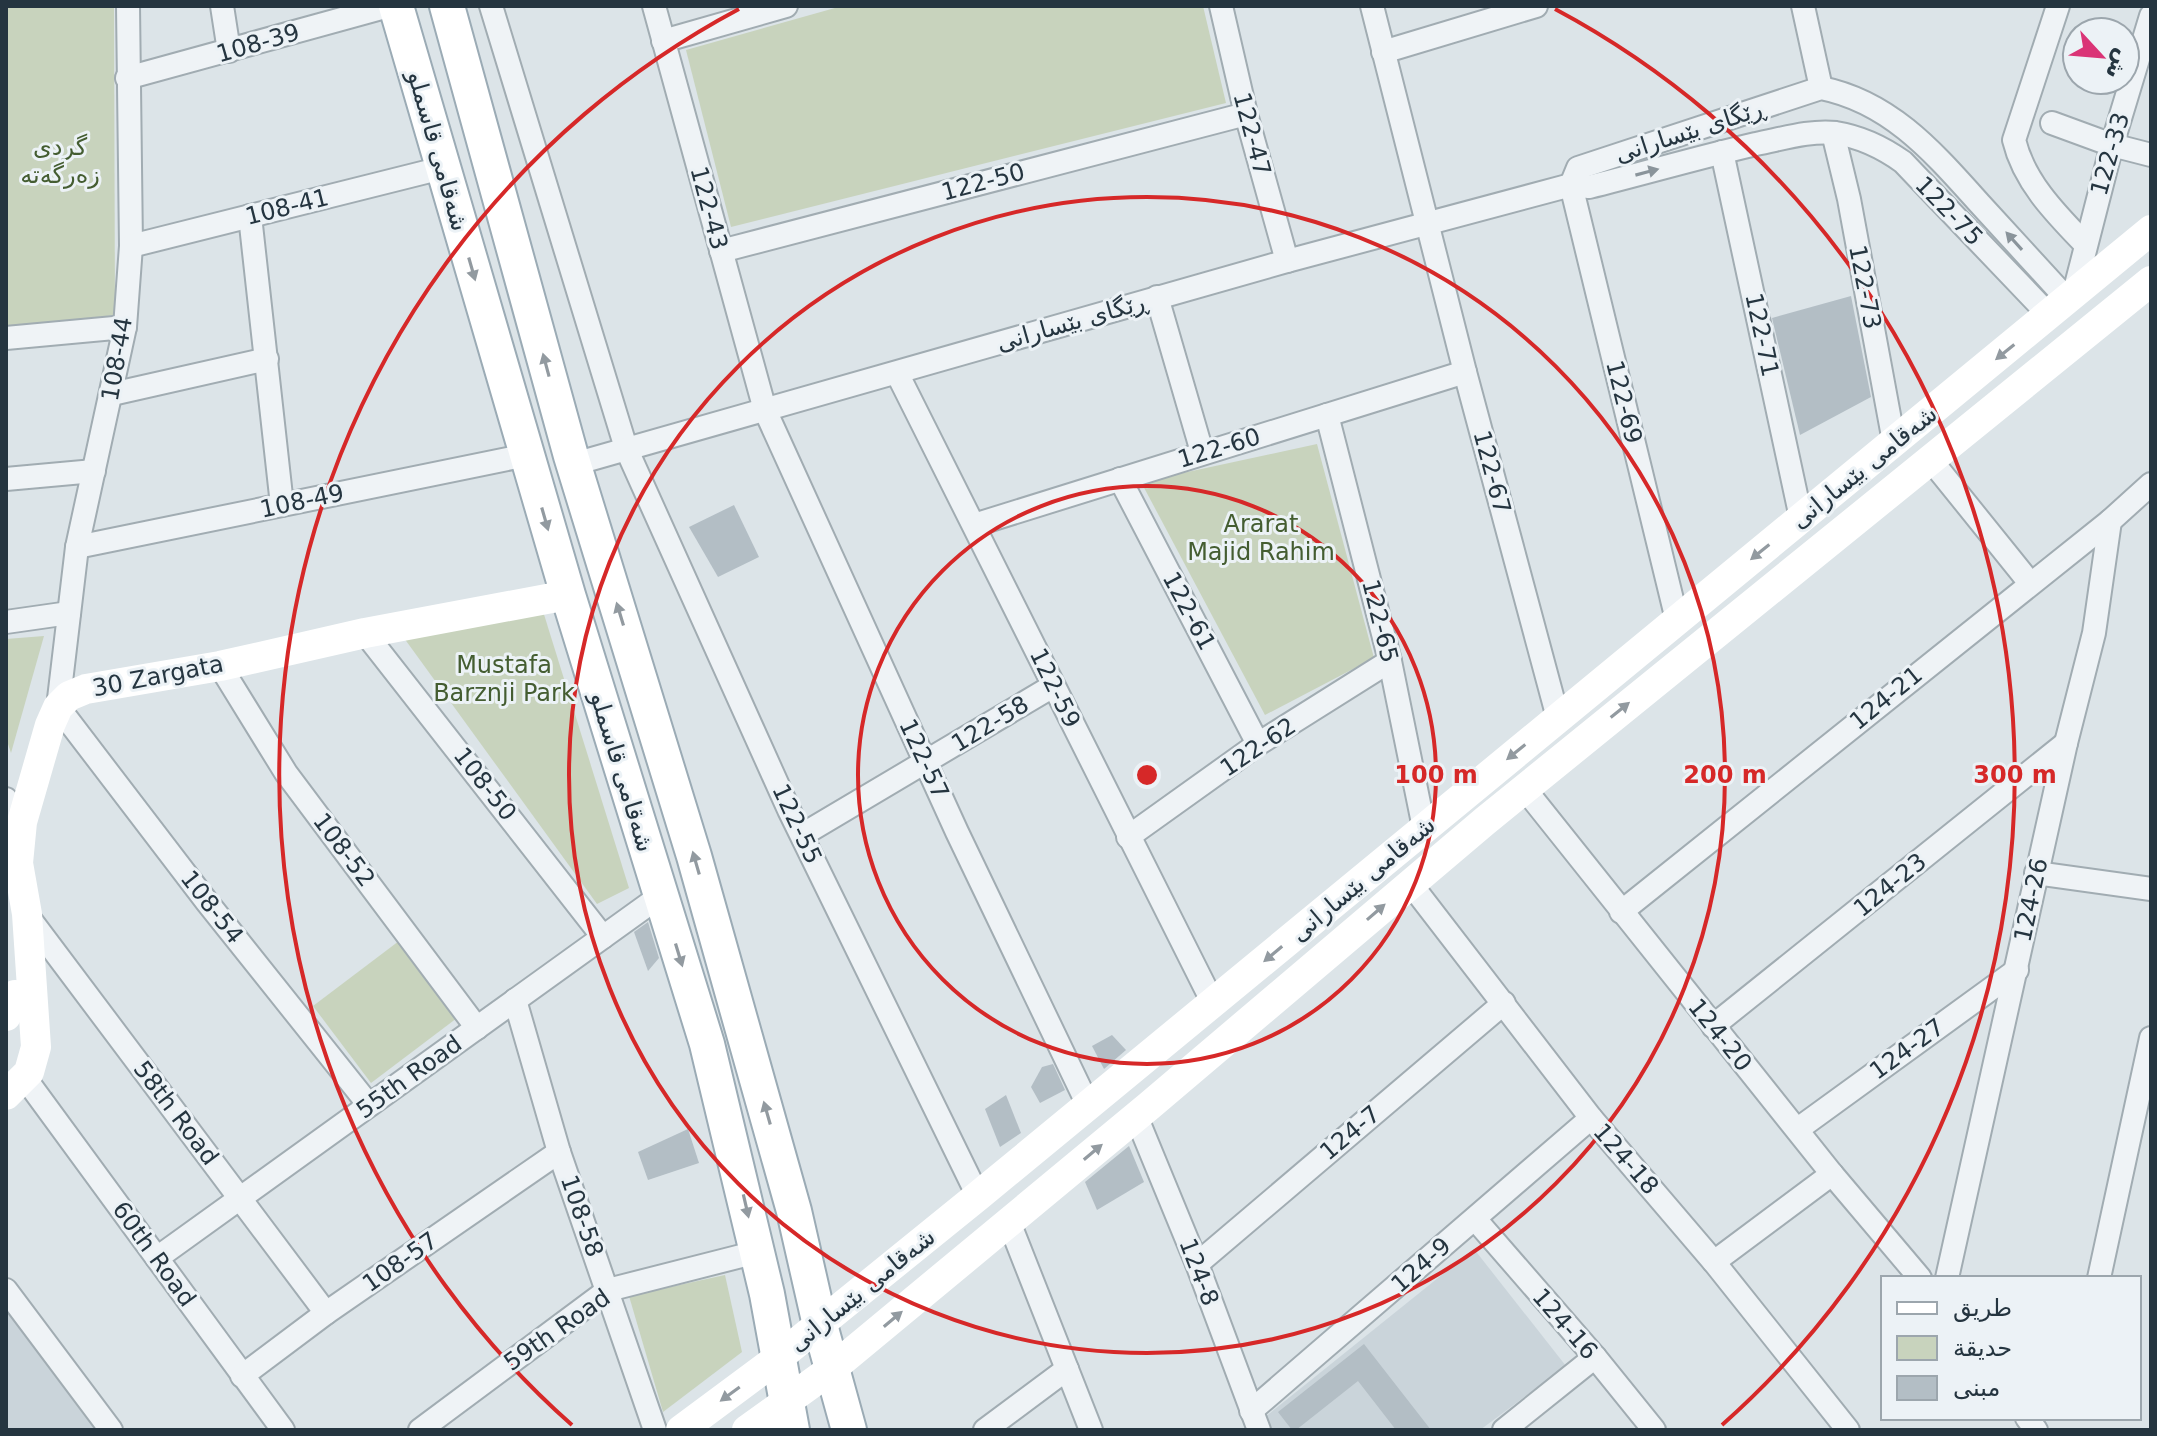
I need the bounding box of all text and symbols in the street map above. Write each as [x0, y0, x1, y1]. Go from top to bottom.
north arrow [2061, 16, 2141, 96]
street label: 108-39 [213, 18, 303, 68]
text: ش [2101, 45, 2136, 84]
street label: شەقامی قاسملو [401, 67, 474, 234]
street label: 122-47 [1227, 89, 1277, 179]
street label: ڕێگای بێسارانی [1612, 93, 1770, 168]
street label: 122-33 [2085, 109, 2135, 199]
park label: گردی زەرگەتە [20, 133, 100, 189]
street label: 122-50 [938, 157, 1028, 207]
street label: 122-43 [684, 163, 734, 253]
one-way arrow [1635, 165, 1659, 178]
street label: 122-75 [1909, 171, 1989, 251]
street label: 108-41 [242, 183, 332, 231]
one-way arrow [2006, 232, 2024, 251]
street label: 122-73 [1843, 243, 1887, 331]
one-way arrow [466, 258, 479, 282]
street label: ڕێگای بێسارانی [993, 287, 1152, 357]
street label: 122-71 [1739, 291, 1785, 379]
street label: 108-44 [96, 315, 138, 403]
one-way arrow [1995, 343, 2015, 359]
one-way arrow [540, 353, 552, 378]
street label: 122-69 [1600, 357, 1648, 447]
street label: شەقامی بێسارانی [1785, 400, 1943, 534]
street label: 122-60 [1174, 422, 1264, 474]
street label: 122-67 [1467, 427, 1517, 517]
street label: 108-49 [258, 478, 346, 524]
one-way arrow [539, 507, 552, 531]
park label: Ararat Majid Rahim [1187, 510, 1335, 566]
one-way arrow [1751, 543, 1771, 560]
street label: 122-61 [1157, 567, 1221, 655]
street label: 122-65 [1356, 576, 1404, 666]
one-way arrow [613, 602, 626, 626]
street label: 122-59 [1024, 644, 1086, 732]
street label: 30 Zargata [90, 650, 226, 702]
park label: Mustafa Barznji Park [433, 651, 575, 707]
street label: 124-21 [1844, 660, 1928, 736]
street label: شەقامی قاسملو [584, 688, 660, 855]
street label: 122-58 [946, 690, 1034, 758]
one-way arrow [1610, 703, 1630, 719]
street label: 122-62 [1215, 712, 1301, 782]
street label: 122-57 [893, 715, 955, 803]
street label: 108-50 [448, 742, 522, 826]
one-way arrow [1506, 744, 1527, 761]
centre of rings [1133, 761, 1161, 789]
text: 100 m [1394, 761, 1478, 789]
text: 200 m [1683, 761, 1767, 789]
text: 300 m [1973, 761, 2057, 789]
street label: 122-55 [766, 780, 828, 868]
street label: 108-52 [307, 808, 381, 892]
street label: شەقامی بێسارانی [1285, 810, 1441, 948]
street label: 124-23 [1848, 847, 1932, 923]
one-way arrow [689, 851, 702, 875]
street label: 124-26 [2008, 856, 2054, 944]
street label: 108-54 [175, 865, 249, 949]
one-way arrow [1366, 904, 1386, 921]
one-way arrow [673, 943, 686, 967]
one-way arrow [1263, 945, 1283, 962]
street label: 124-20 [1682, 993, 1758, 1077]
street label: 124-27 [1864, 1013, 1950, 1085]
street label: 55th Road [351, 1030, 467, 1124]
street label: 58th Road [128, 1055, 224, 1171]
street label: 124-7 [1314, 1100, 1386, 1166]
one-way arrow [760, 1101, 773, 1125]
street label: 124-18 [1588, 1118, 1664, 1200]
one-way arrow [1083, 1144, 1103, 1161]
street label: 108-58 [555, 1171, 609, 1261]
one-way arrow [740, 1193, 753, 1218]
street label: 60th Road [107, 1196, 201, 1312]
street label: شەقامی بێسارانی [783, 1223, 941, 1357]
street label: 108-57 [357, 1226, 443, 1298]
street label: 124-9 [1385, 1232, 1457, 1298]
street label: 124-8 [1173, 1234, 1225, 1310]
legend [1881, 1276, 2141, 1420]
street label: 59th Road [499, 1283, 615, 1377]
street label: 124-16 [1527, 1283, 1603, 1365]
text: طريق [1953, 1294, 2012, 1322]
one-way arrow [883, 1311, 903, 1327]
text: حديقة [1953, 1334, 2012, 1362]
text: مبنى [1953, 1374, 2000, 1402]
one-way arrow [720, 1386, 740, 1402]

